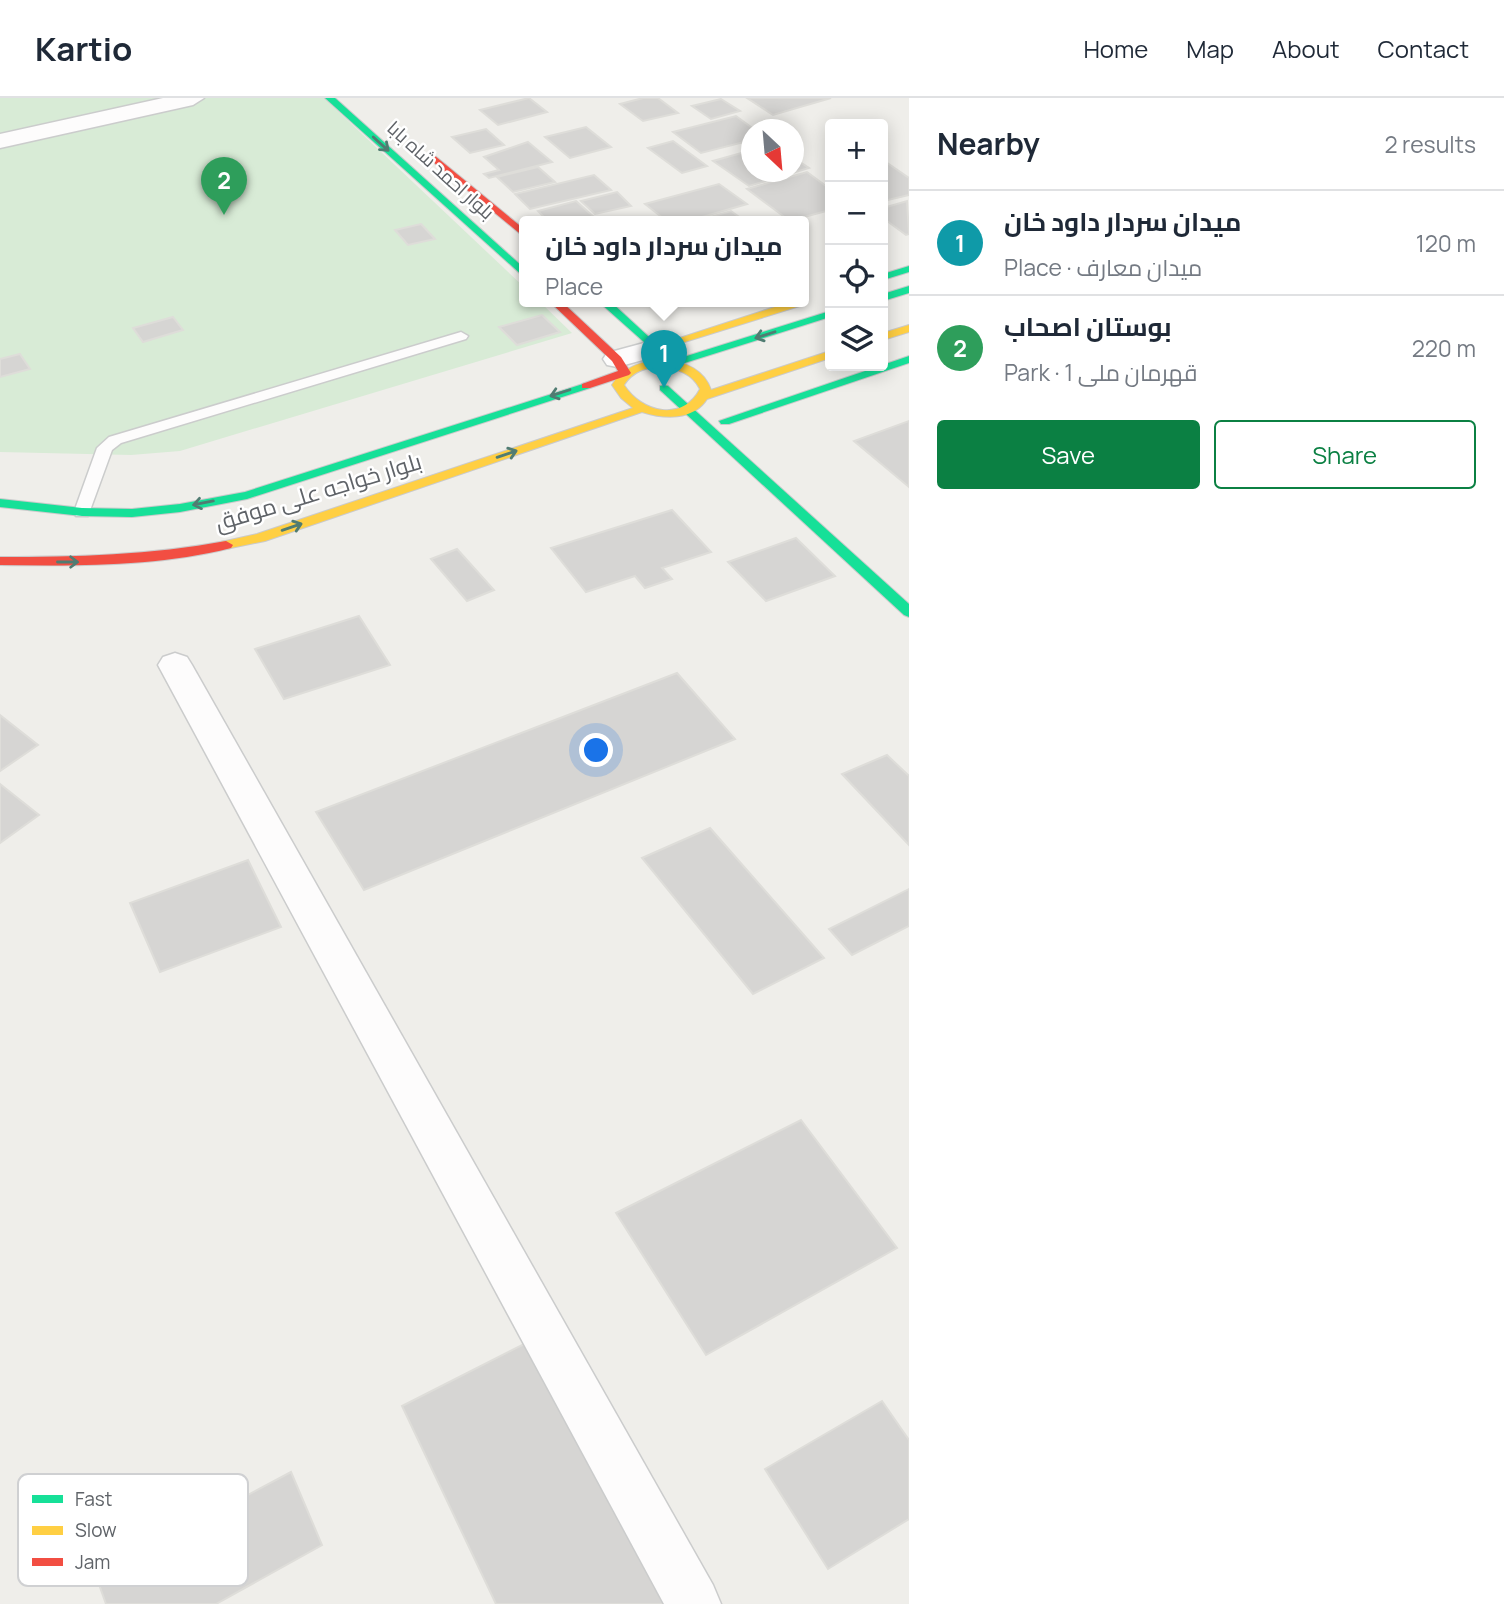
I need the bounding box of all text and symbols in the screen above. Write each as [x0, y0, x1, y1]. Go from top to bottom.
text: Kartio [35, 26, 132, 71]
text: Home [1083, 32, 1148, 65]
text: Map [1186, 32, 1234, 65]
text: About [1272, 32, 1340, 65]
text: Contact [1378, 32, 1469, 65]
street label: بلوار احمد شاه بابا [382, 115, 500, 225]
north arrow [741, 119, 804, 182]
map controls [825, 119, 888, 371]
button: + [825, 119, 888, 182]
text: Nearby [937, 123, 1040, 164]
text: 2 results [1384, 128, 1476, 160]
one-way arrow [372, 136, 390, 152]
pin: 2 [201, 157, 247, 215]
button: − [825, 182, 888, 245]
text: میدان سردار داود خان [1004, 203, 1241, 239]
popup [519, 216, 809, 307]
text: میدان سردار داود خان [545, 227, 783, 263]
text: 1 [955, 227, 965, 259]
text: 120 m [1416, 227, 1476, 259]
button: locate [825, 245, 888, 308]
text: Place · میدان معارف [1004, 251, 1202, 283]
text: Place [545, 270, 603, 302]
button: layers [825, 308, 888, 371]
text: بوستان اصحاب [1004, 308, 1172, 344]
pin: 1 [641, 330, 687, 388]
one-way arrow [755, 330, 777, 342]
text: 2 [953, 332, 967, 364]
text: 220 m [1412, 332, 1476, 364]
text: Park · قهرمان ملی 1 [1004, 356, 1198, 388]
one-way arrow [550, 388, 572, 400]
button: Save [937, 420, 1200, 489]
button: Share [1214, 420, 1476, 489]
street label: بلوار خواجه علی موفق [211, 444, 425, 538]
one-way arrow [496, 447, 518, 459]
one-way arrow [192, 497, 215, 511]
one-way arrow [280, 520, 302, 532]
one-way arrow [56, 555, 79, 569]
your location [579, 733, 613, 767]
legend [18, 1474, 248, 1586]
text: Fast [75, 1486, 112, 1512]
text: Slow [75, 1517, 117, 1543]
text: Jam [75, 1549, 110, 1575]

